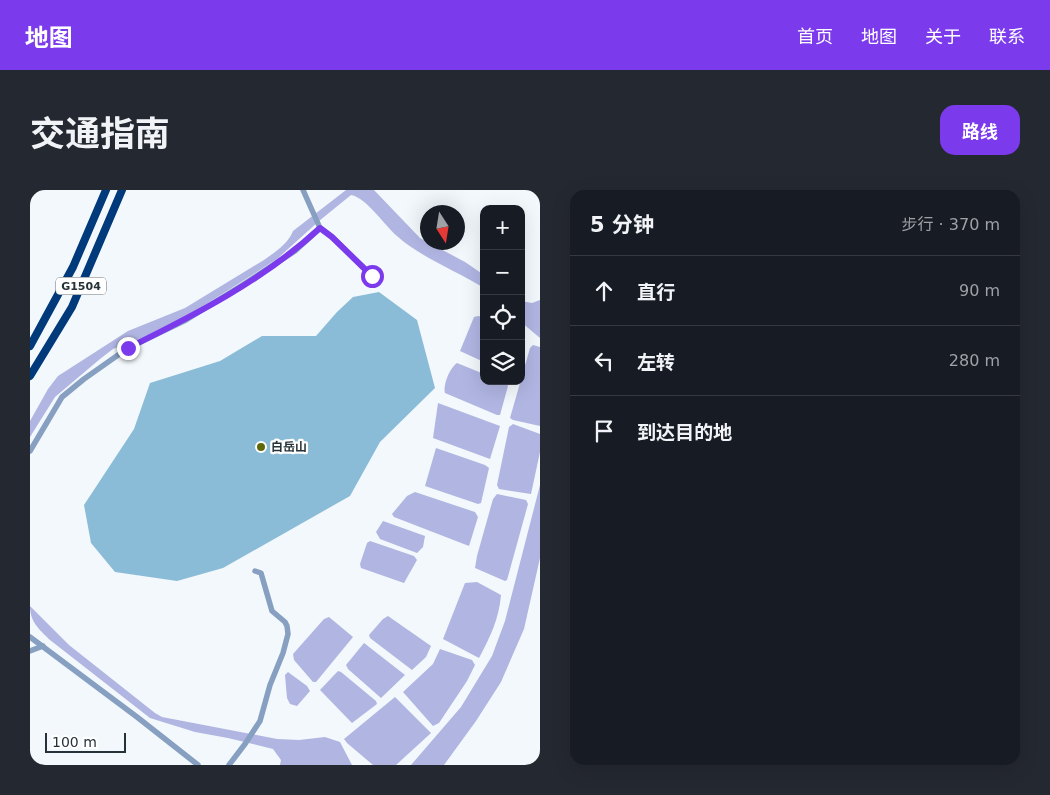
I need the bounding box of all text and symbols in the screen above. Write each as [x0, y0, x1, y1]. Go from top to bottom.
text: 地图 [25, 24, 73, 52]
text: 首页 [797, 26, 833, 47]
text: 地图 [861, 26, 897, 47]
text: 关于 [925, 26, 961, 47]
text: 联系 [989, 26, 1025, 47]
button: 路线 [940, 105, 1020, 155]
text: 交通指南 [30, 114, 170, 154]
north arrow [420, 205, 465, 250]
map controls [480, 205, 525, 385]
button: + [480, 205, 525, 250]
text: 5 分钟 [590, 213, 654, 237]
text: 步行 · 370 m [902, 215, 1000, 234]
button: − [480, 250, 525, 295]
route start [361, 265, 384, 288]
icon: ahead [590, 277, 618, 305]
road number: G1504 [56, 278, 106, 294]
text: 直行 [637, 281, 675, 303]
text: 90 m [959, 281, 1000, 300]
button: locate [480, 295, 525, 340]
route end [117, 337, 140, 360]
button: layers [480, 340, 525, 385]
icon: left [590, 347, 618, 375]
text: 左转 [637, 351, 675, 373]
text: 280 m [949, 351, 1000, 370]
icon: arrive [590, 417, 618, 445]
text: 到达目的地 [637, 421, 732, 443]
place label: 白岳山 [271, 440, 307, 454]
marker: 白岳山 [255, 441, 267, 453]
scale bar [45, 730, 126, 753]
text: 100 m [52, 734, 97, 750]

